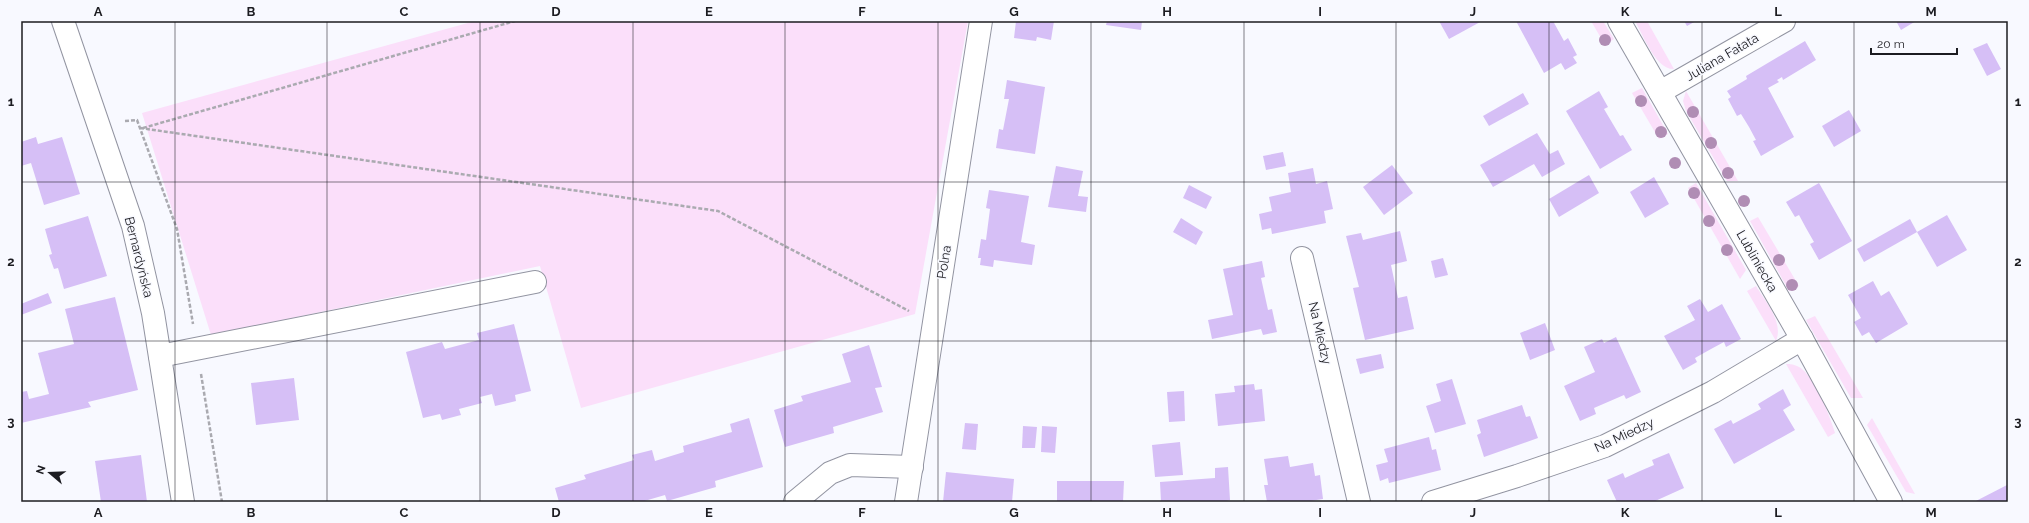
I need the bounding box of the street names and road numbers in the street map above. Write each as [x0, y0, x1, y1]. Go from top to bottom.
street label: Juliana Fałata [1683, 30, 1761, 84]
street label: Bernardyńska [122, 215, 156, 299]
street label: Lubliniecka [1733, 227, 1781, 295]
street label: Polna [934, 244, 954, 280]
street label: Na Miedzy [1306, 300, 1334, 366]
street label: Na Miedzy [1592, 415, 1656, 455]

